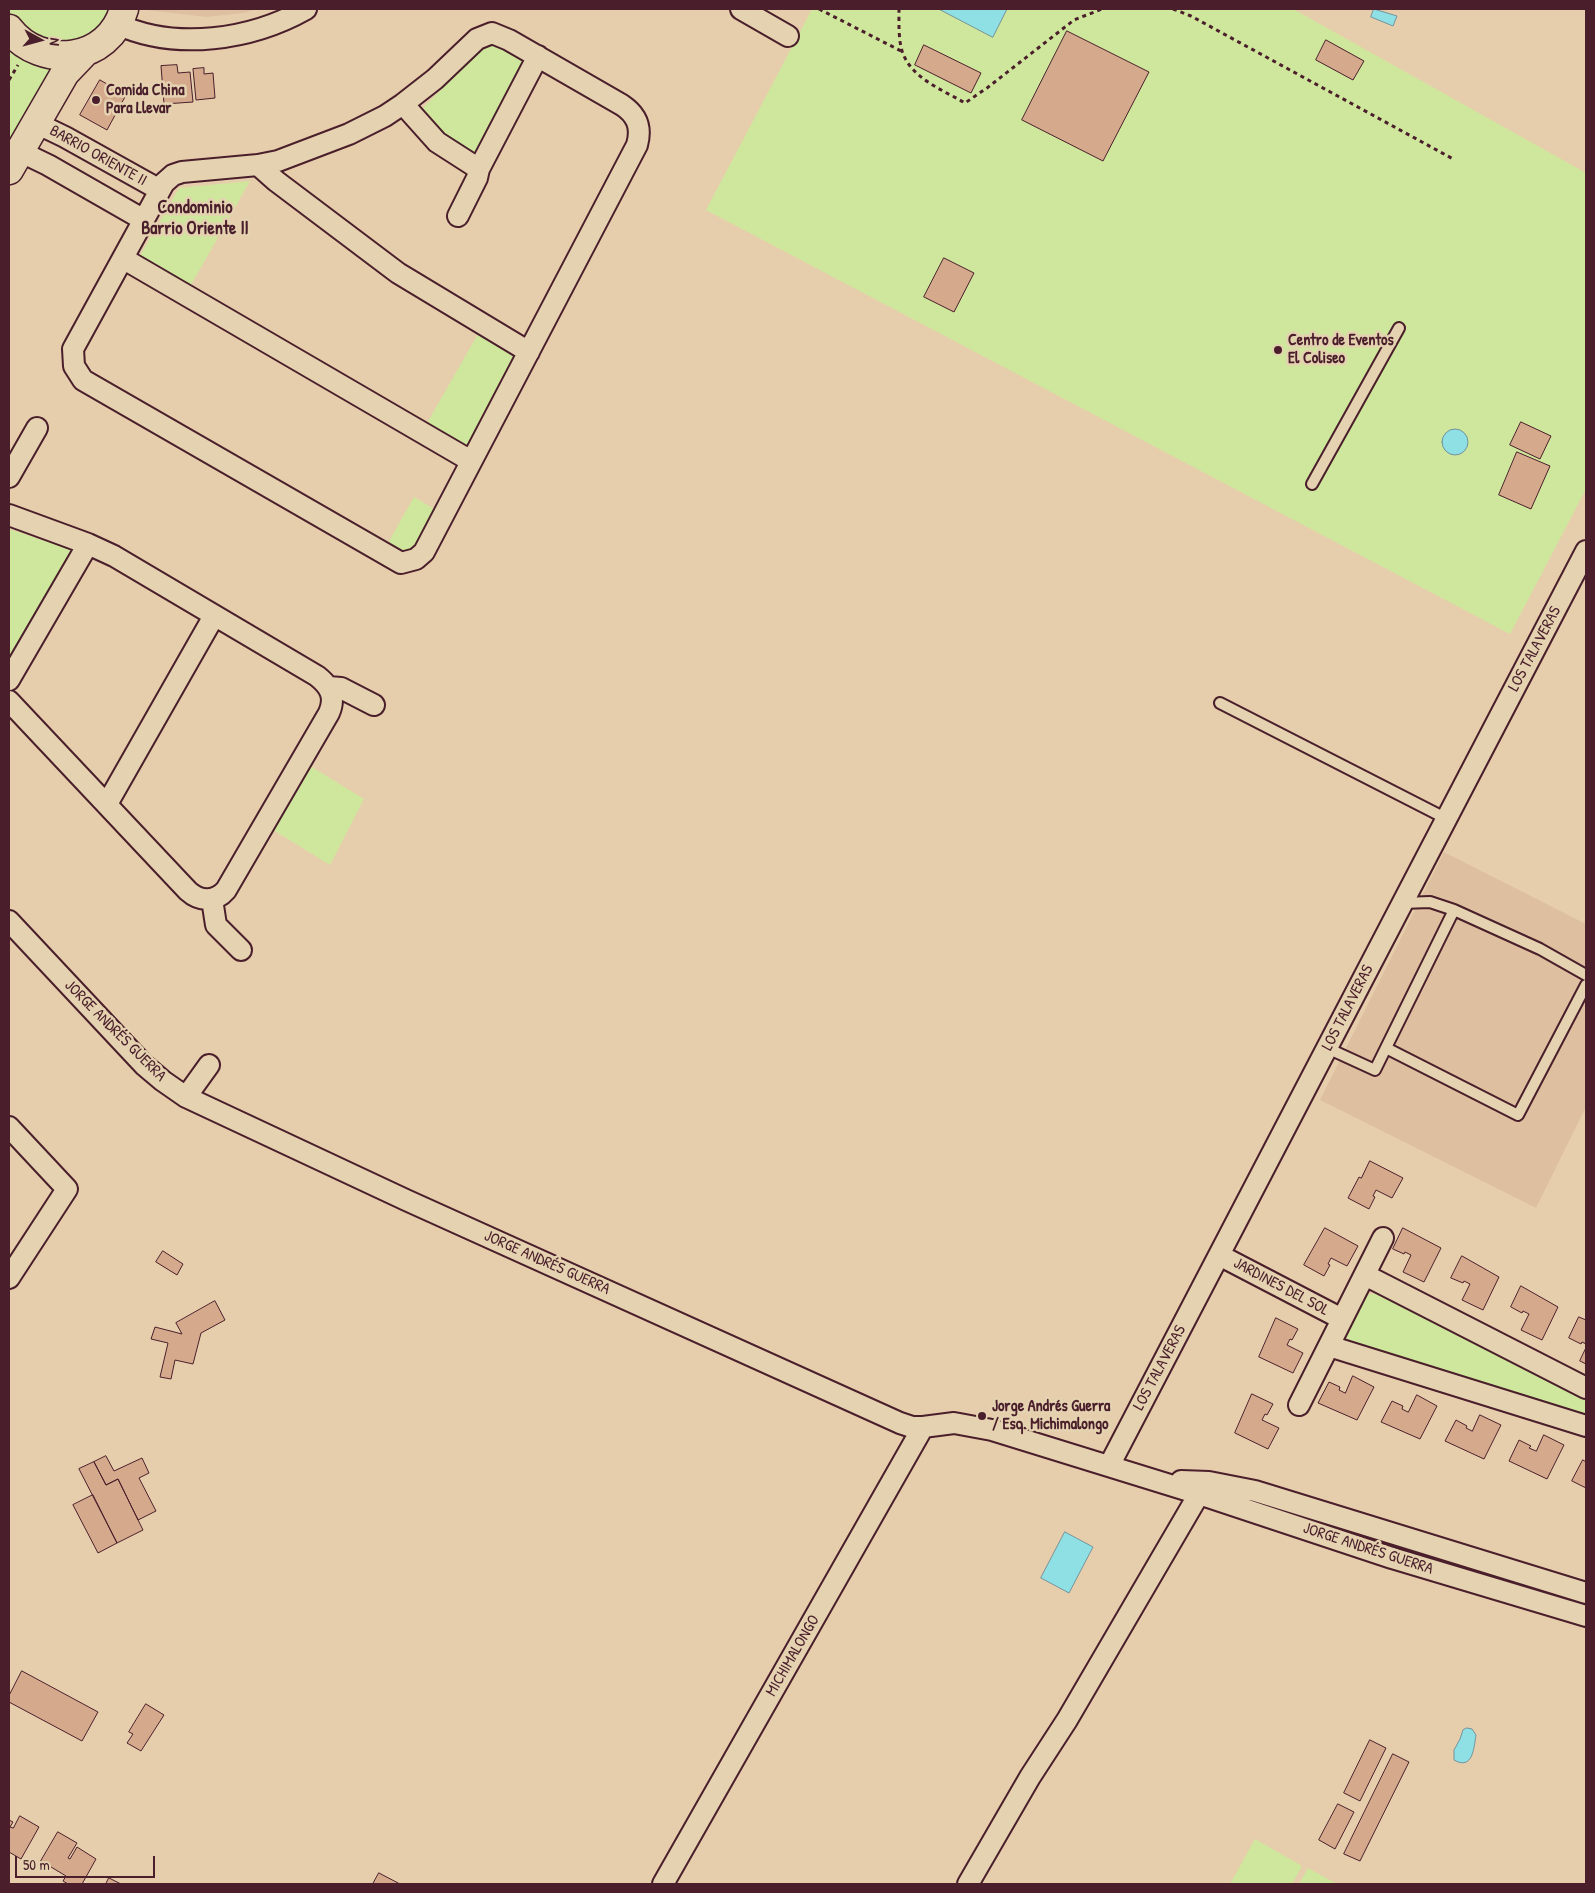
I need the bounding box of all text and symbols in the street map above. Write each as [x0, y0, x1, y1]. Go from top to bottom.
north arrow [15, 15, 65, 65]
text: N [46, 37, 65, 47]
place label: Comida China Para Llevar [106, 81, 184, 119]
marker: Comida China Para Llevar [90, 94, 102, 106]
street label: BARRIO ORIENTE II [46, 121, 150, 191]
district label: Condominio Barrio Oriente II [141, 197, 249, 240]
place label: Centro de Eventos El Coliseo [1288, 331, 1394, 369]
marker: Centro de Eventos El Coliseo [1272, 344, 1284, 356]
street label: LOS TALAVERAS [1505, 603, 1565, 695]
street label: LOS TALAVERAS [1318, 962, 1378, 1054]
street label: JORGE ANDRÉS GUERRA [60, 976, 170, 1086]
street label: JORGE ANDRÉS GUERRA [481, 1227, 613, 1299]
street label: JARDINES DEL SOL [1230, 1254, 1332, 1320]
street label: LOS TALAVERAS [1130, 1322, 1190, 1414]
place label: Jorge Andrés Guerra / Esq. Michimalongo [992, 1397, 1110, 1435]
marker: Jorge Andrés Guerra / Esq. Michimalongo [976, 1410, 988, 1422]
street label: JORGE ANDRÉS GUERRA [1301, 1519, 1435, 1579]
street label: MICHIMALONGO [762, 1612, 824, 1700]
scale bar [18, 1846, 158, 1878]
text: 50 m [23, 1854, 50, 1875]

